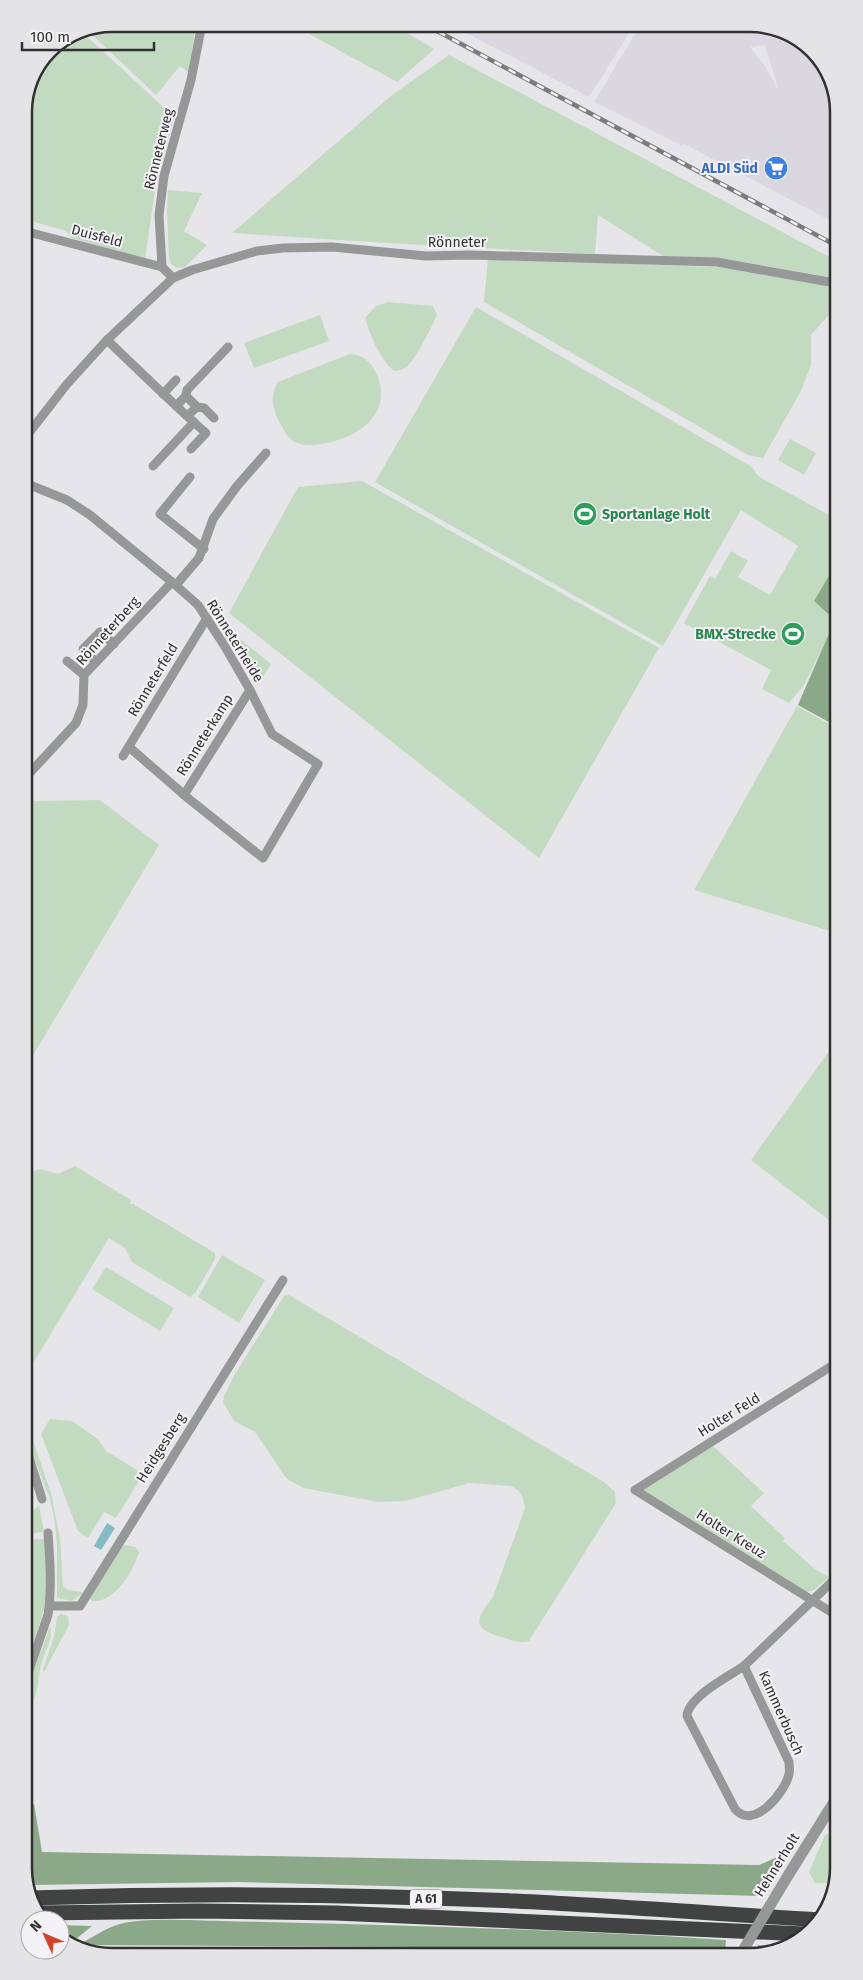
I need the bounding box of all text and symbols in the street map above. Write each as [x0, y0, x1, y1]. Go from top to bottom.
scale bar [22, 20, 155, 52]
text: 100 m [30, 28, 70, 46]
street label: Rönneterweg [141, 106, 177, 191]
supermarket icon: ALDI Süd [763, 155, 789, 181]
place label: ALDI Süd [701, 160, 758, 177]
street label: Duisfeld [70, 221, 124, 251]
street label: Rönneter [428, 234, 487, 251]
sports icon: Sportanlage Holt [572, 501, 598, 527]
place label: Sportanlage Holt [602, 506, 711, 523]
street label: Rönneterberg [73, 593, 144, 669]
street label: Rönneterheide [203, 597, 267, 685]
sports icon: BMX-Strecke [780, 621, 806, 647]
place label: BMX-Strecke [695, 626, 776, 643]
street label: Rönneterfeld [124, 640, 182, 720]
street label: Rönneterkamp [173, 691, 237, 779]
street label: Holter Feld [695, 1389, 763, 1441]
street label: Heidgesberg [133, 1409, 190, 1486]
street label: Holter Kreuz [693, 1506, 769, 1562]
street label: Kammerbusch [755, 1668, 807, 1758]
street label: Hehnerholt [751, 1829, 804, 1900]
road number: A 61 [410, 1890, 442, 1908]
north arrow [20, 1910, 70, 1960]
text: N [27, 1917, 45, 1936]

